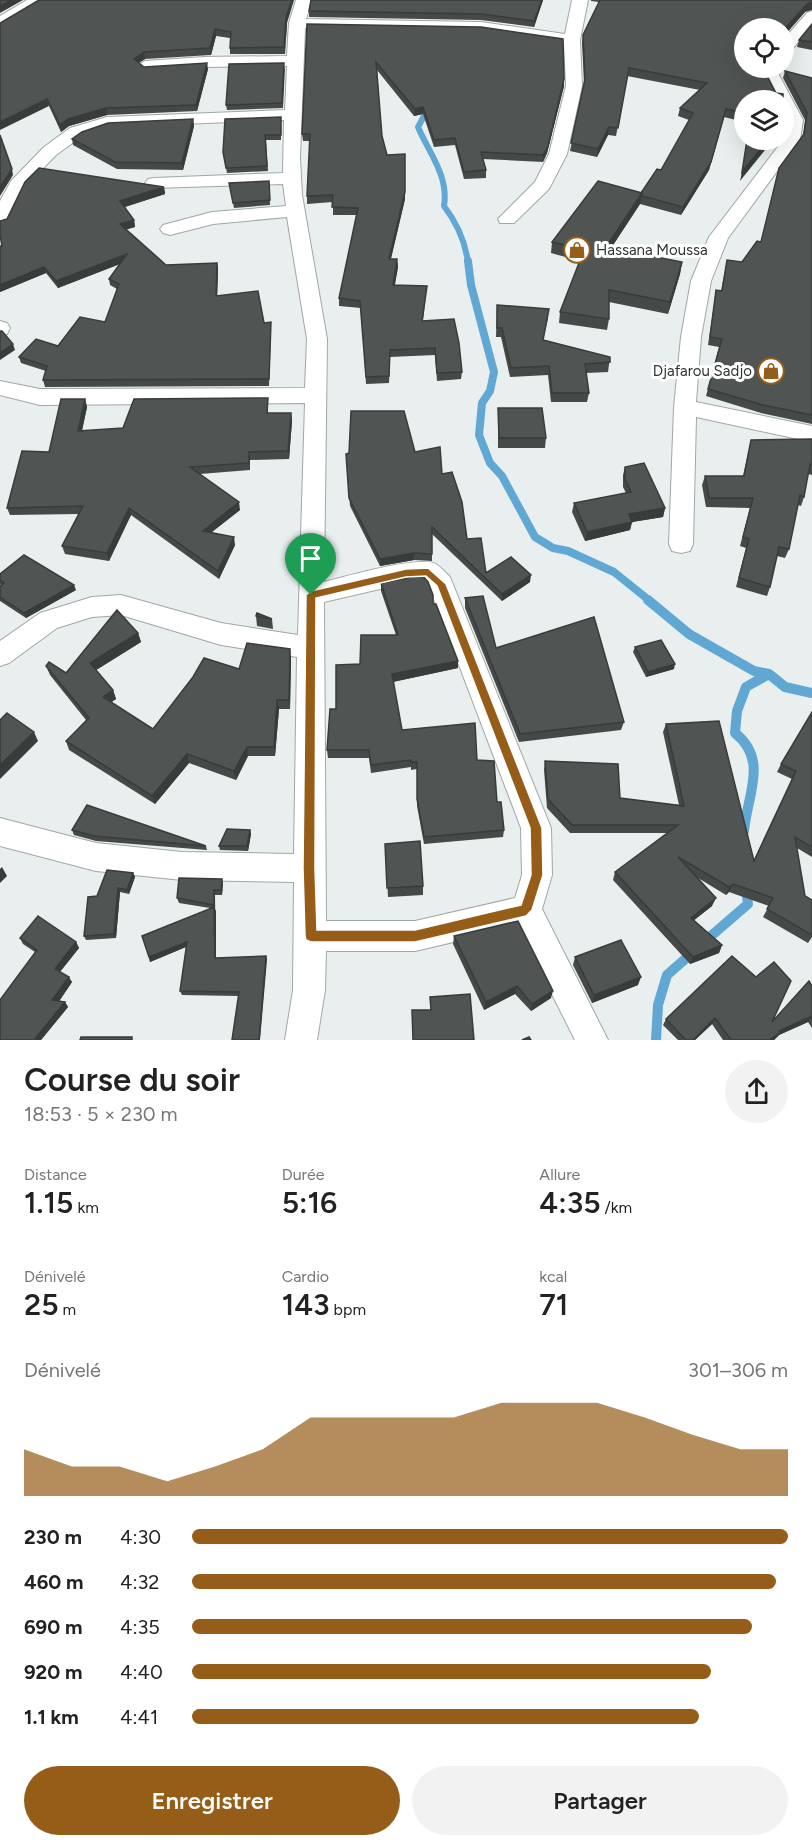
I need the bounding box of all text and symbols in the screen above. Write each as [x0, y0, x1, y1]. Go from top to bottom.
map controls [734, 18, 794, 150]
button: locate [734, 18, 794, 78]
button: layers [734, 90, 794, 150]
shop icon: Hassana Moussa [562, 235, 592, 265]
place label: Hassana Moussa [596, 241, 708, 259]
shop icon: Djafarou Sadjo [756, 356, 786, 386]
place label: Djafarou Sadjo [653, 362, 752, 380]
pin [285, 533, 336, 595]
icon: arrive [294, 542, 327, 575]
text: Course du soir [24, 1060, 240, 1099]
button: share [725, 1060, 788, 1123]
text: 18:53 · 5 × 230 m [24, 1102, 178, 1126]
text: Distance [24, 1165, 87, 1184]
text: Durée [282, 1165, 325, 1184]
text: Allure [539, 1165, 580, 1184]
text: 1.15 [24, 1184, 73, 1221]
text: 5:16 [282, 1184, 337, 1221]
text: 4:35 [539, 1184, 601, 1221]
text: km [73, 1198, 99, 1217]
text: /km [601, 1198, 632, 1217]
text: Dénivelé [24, 1267, 86, 1286]
text: Cardio [282, 1267, 329, 1286]
text: kcal [539, 1267, 567, 1286]
text: 25 [24, 1286, 58, 1323]
text: 143 [282, 1286, 330, 1323]
text: 71 [539, 1286, 568, 1323]
text: m [58, 1300, 76, 1319]
text: bpm [330, 1300, 366, 1319]
text: Dénivelé [24, 1358, 101, 1382]
text: 301–306 m [688, 1358, 788, 1382]
text: 230 m [24, 1525, 82, 1549]
text: 4:30 [120, 1525, 161, 1549]
text: 460 m [24, 1570, 83, 1594]
text: 4:32 [120, 1570, 160, 1594]
text: 690 m [24, 1615, 82, 1639]
text: 4:35 [120, 1615, 160, 1639]
text: 920 m [24, 1660, 82, 1684]
text: 4:40 [120, 1660, 163, 1684]
text: 1.1 km [24, 1705, 79, 1729]
text: 4:41 [120, 1705, 158, 1729]
button: Enregistrer [24, 1766, 400, 1835]
button: Partager [412, 1766, 788, 1835]

